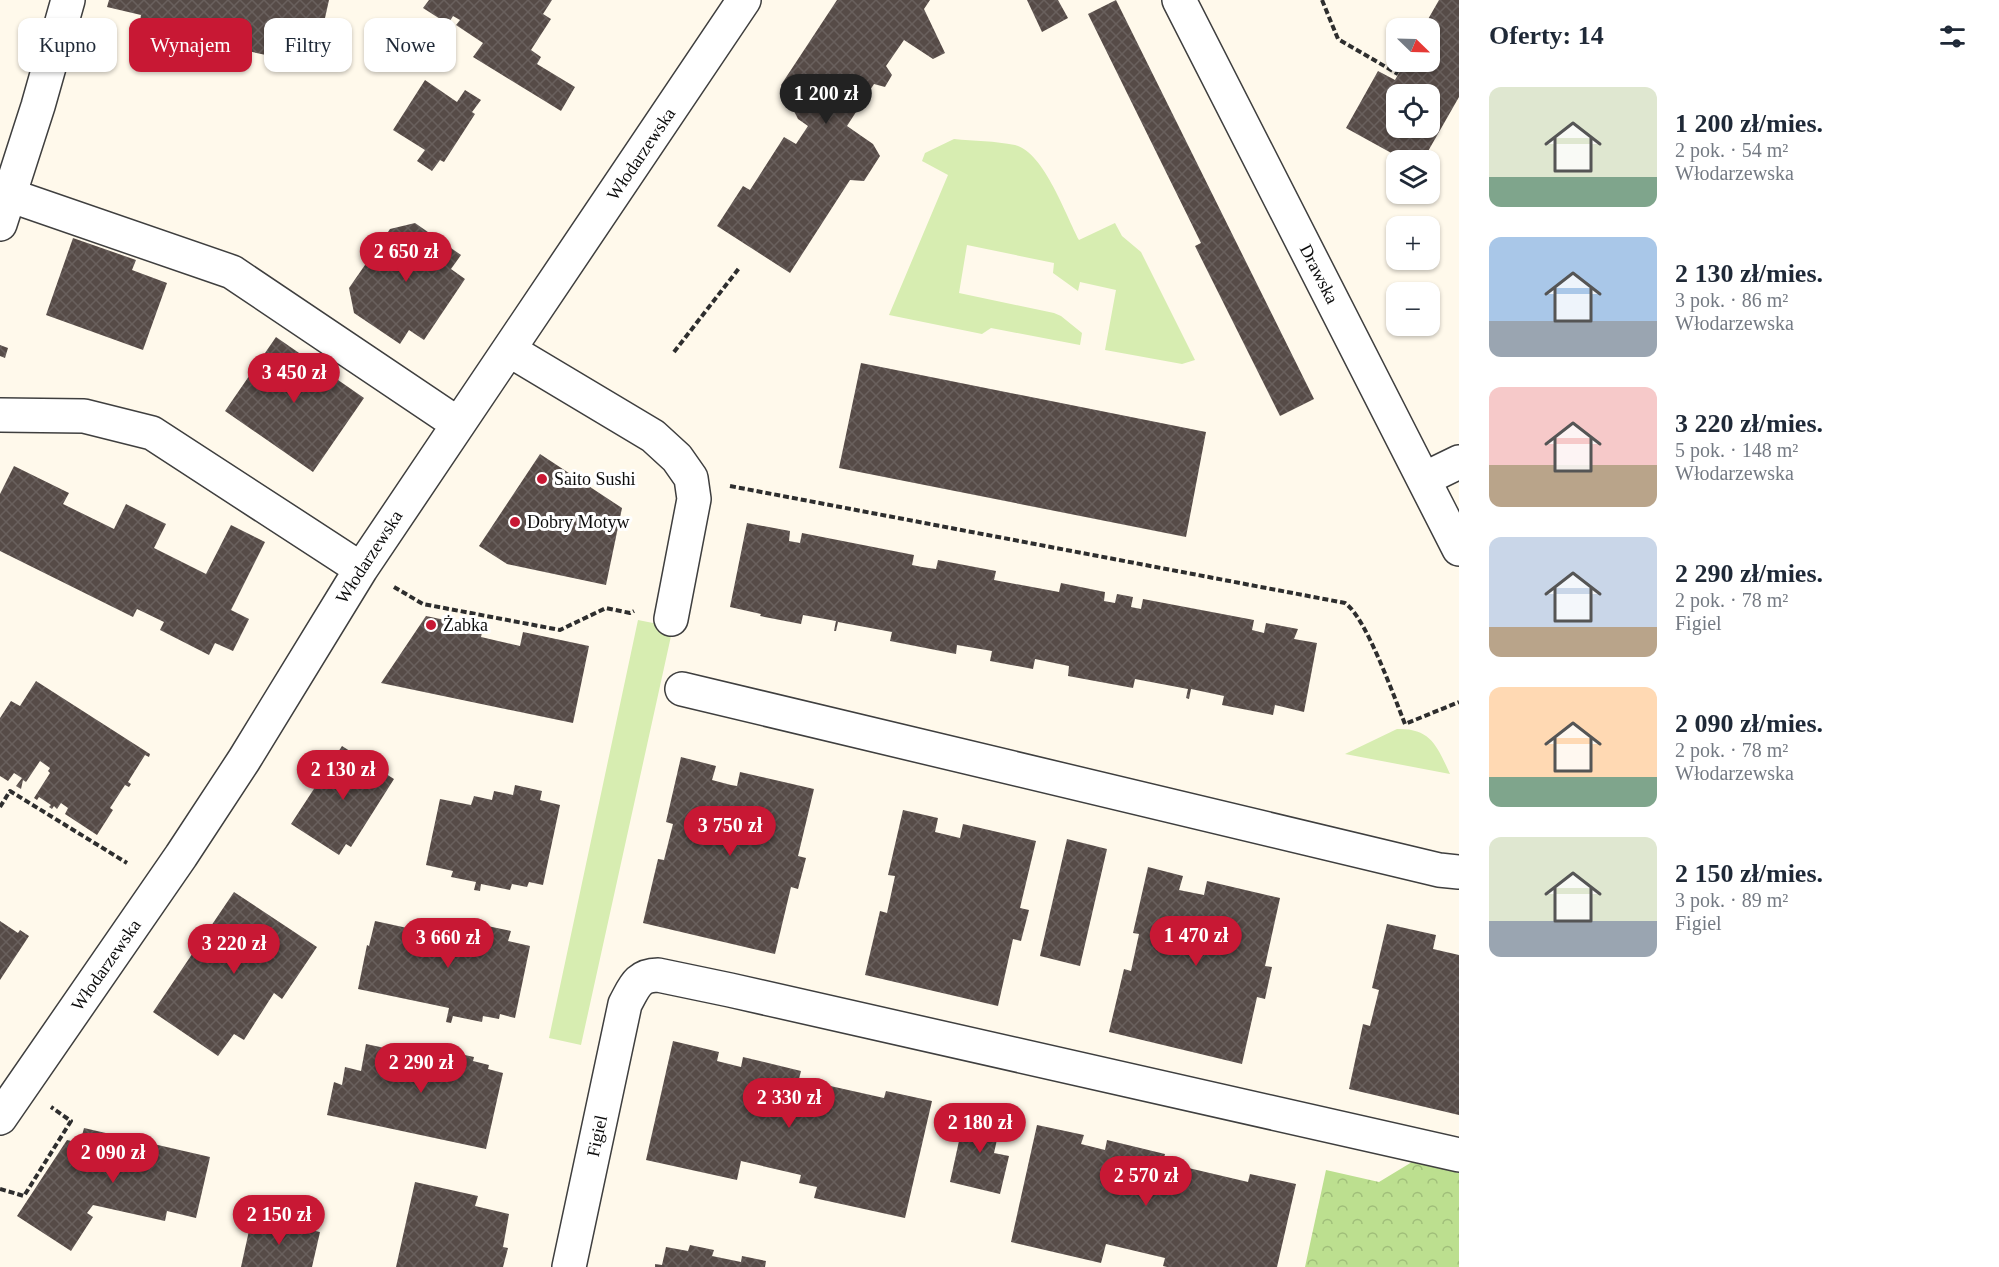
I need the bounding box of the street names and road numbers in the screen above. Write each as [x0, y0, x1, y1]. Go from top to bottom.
street label: Włodarzewska [603, 104, 679, 204]
street label: Drawska [1296, 241, 1342, 307]
street label: Włodarzewska [331, 507, 407, 607]
street label: Włodarzewska [67, 915, 145, 1015]
street label: Figiel [583, 1113, 611, 1159]

